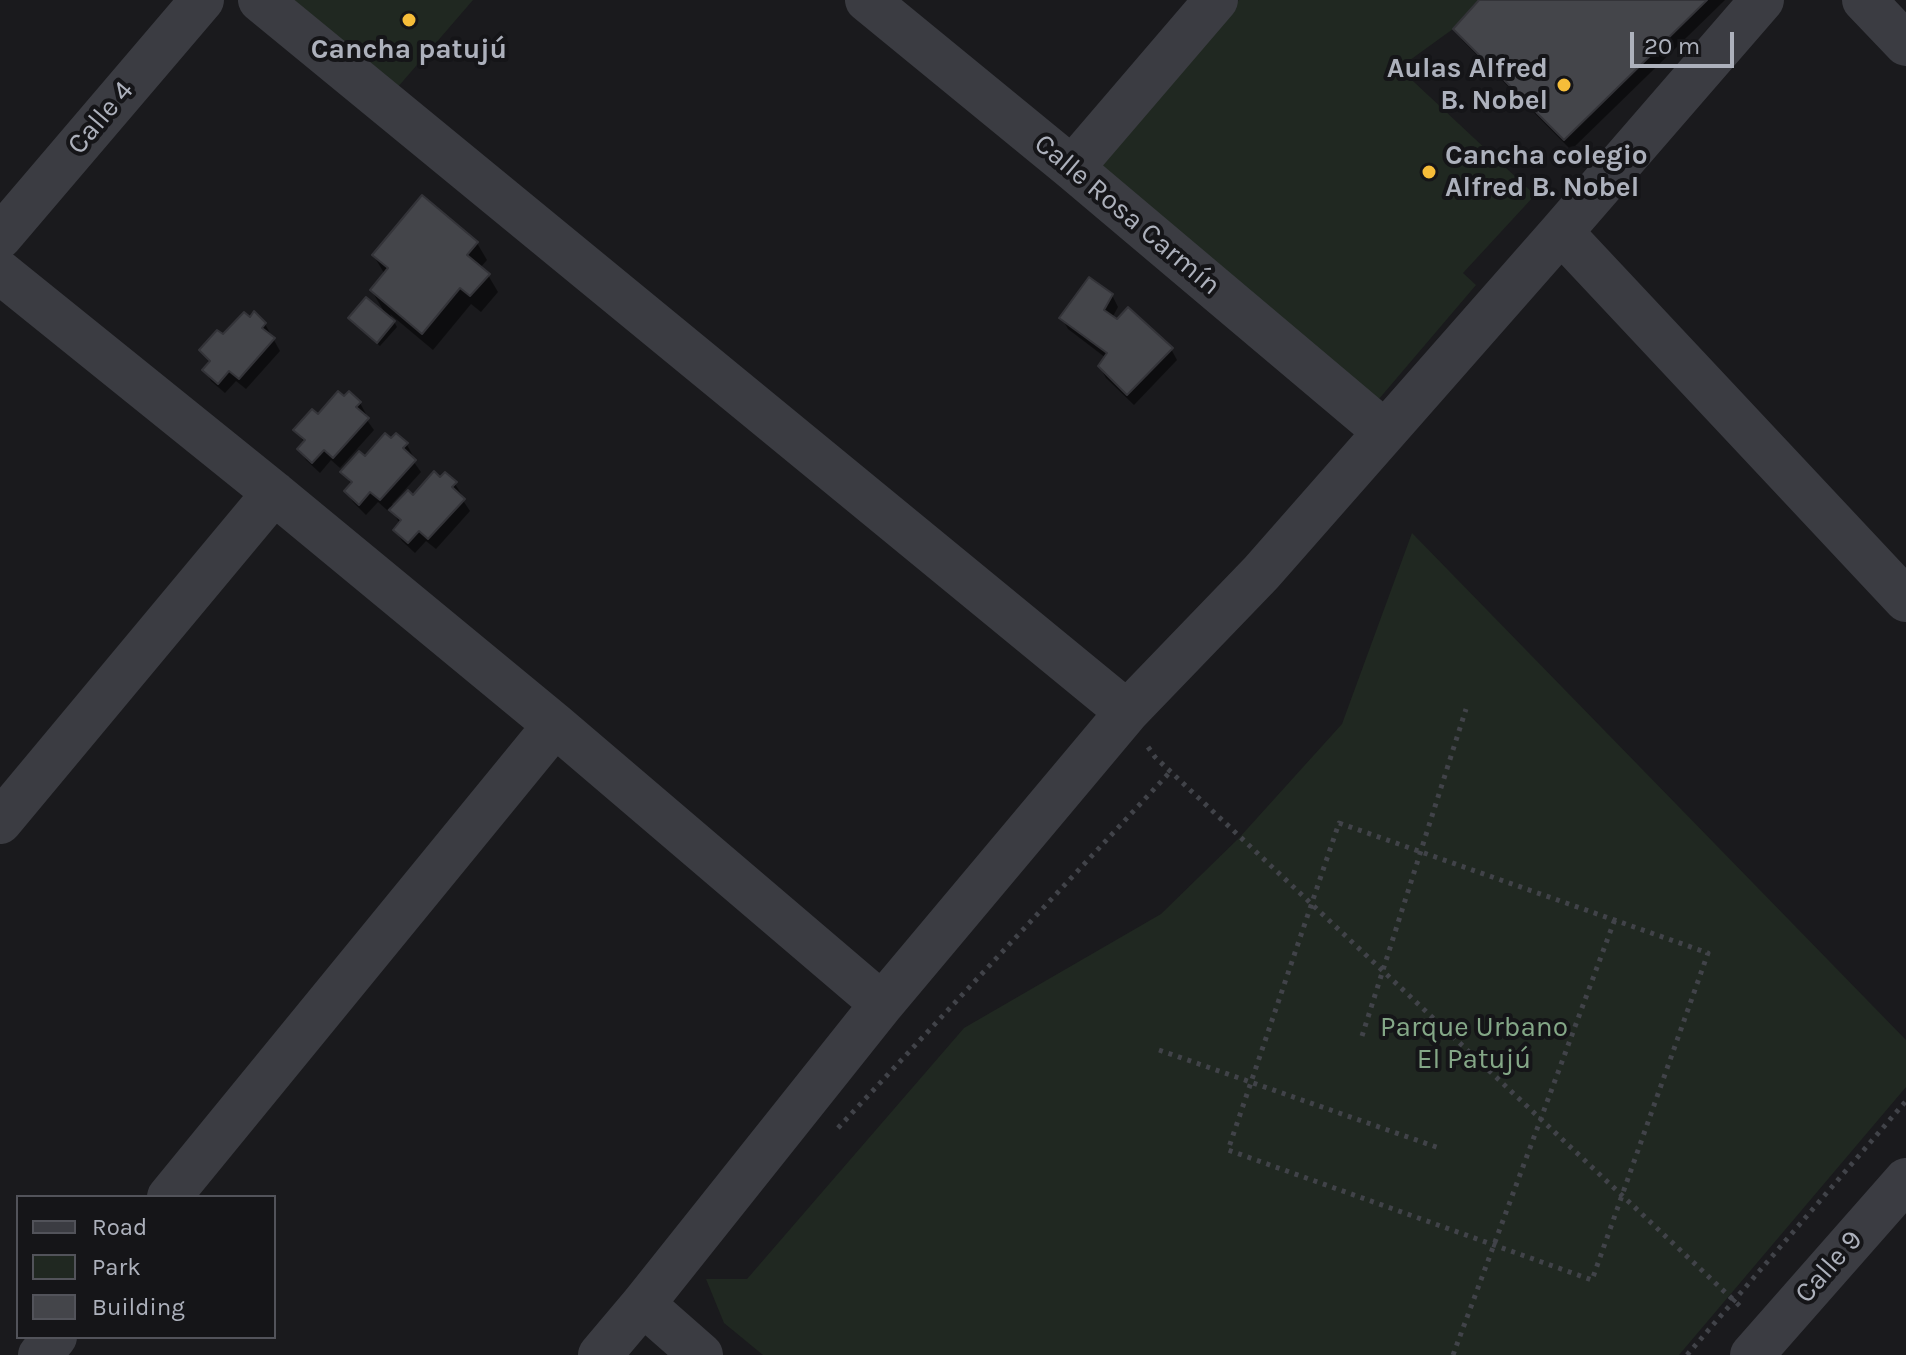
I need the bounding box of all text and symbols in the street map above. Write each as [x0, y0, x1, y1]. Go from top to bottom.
marker: Cancha patujú [400, 11, 418, 29]
scale bar [1634, 16, 1738, 66]
text: 20 m [1644, 32, 1700, 60]
place label: Cancha patujú [311, 33, 507, 67]
place label: Aulas Alfred B. Nobel [1387, 52, 1548, 118]
street label: Calle 4 [61, 75, 141, 161]
marker: Aulas Alfred B. Nobel [1555, 76, 1573, 94]
street label: Calle Rosa Carmín [1027, 127, 1227, 303]
place label: Cancha colegio Alfred B. Nobel [1445, 139, 1648, 205]
marker: Cancha colegio Alfred B. Nobel [1420, 163, 1438, 181]
park label: Parque Urbano El Patujú [1380, 1011, 1568, 1077]
legend [16, 1195, 276, 1339]
text: Road [92, 1213, 147, 1241]
street label: Calle 9 [1788, 1224, 1870, 1310]
text: Park [92, 1253, 141, 1281]
text: Building [92, 1293, 185, 1321]

